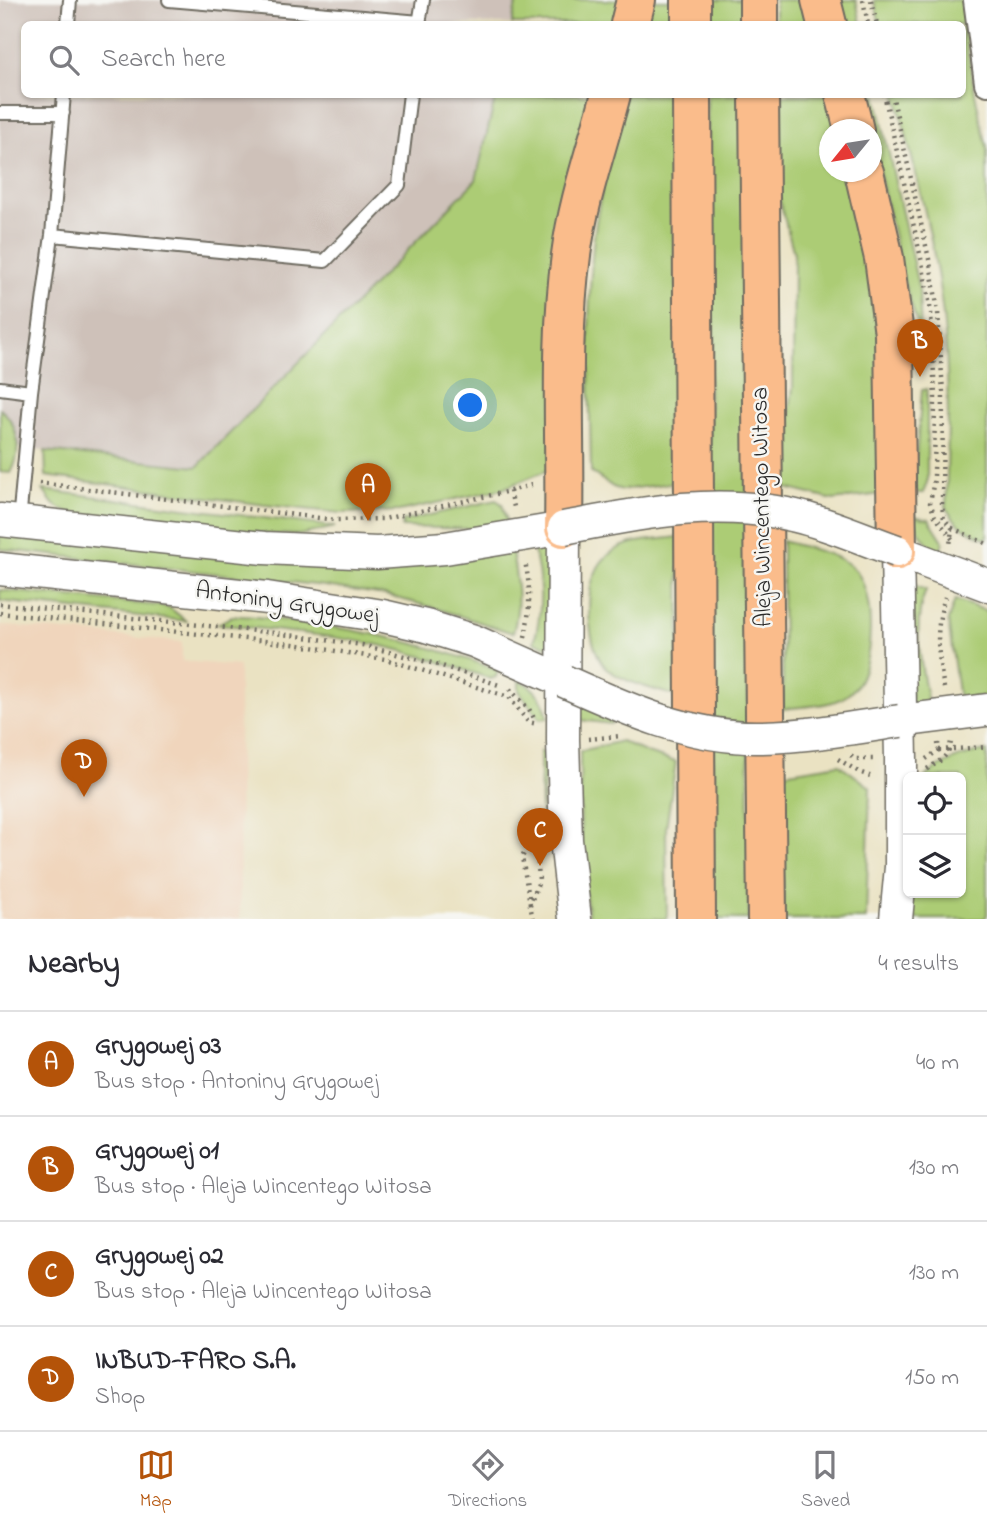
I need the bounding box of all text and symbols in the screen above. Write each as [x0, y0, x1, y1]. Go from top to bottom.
search box [21, 21, 966, 98]
icon: search [45, 41, 83, 79]
text: Search here [101, 41, 226, 79]
north arrow [819, 119, 882, 182]
pin: B [897, 319, 943, 377]
street label: Aleja Wincentego Witosa [743, 386, 783, 628]
your location [453, 388, 487, 422]
pin: A [345, 463, 391, 521]
street label: Antoniny Grygowej [193, 574, 382, 635]
pin: D [61, 739, 107, 797]
map controls [903, 772, 966, 898]
button: locate [903, 772, 966, 835]
pin: C [517, 808, 563, 866]
button: layers [903, 835, 966, 898]
text: Nearby [28, 943, 120, 987]
text: 4 results [878, 948, 959, 981]
text: Grygowej 03 [95, 1028, 221, 1066]
text: A [44, 1047, 58, 1080]
text: 40 m [916, 1047, 959, 1080]
text: Bus stop · Antoniny Grygowej [95, 1066, 379, 1099]
text: Grygowej 01 [95, 1133, 219, 1171]
text: B [43, 1152, 59, 1185]
text: 130 m [909, 1152, 959, 1185]
text: Bus stop · Aleja Wincentego Witosa [95, 1171, 432, 1204]
text: Grygowej 02 [95, 1238, 224, 1276]
text: C [45, 1257, 57, 1290]
text: 130 m [909, 1257, 959, 1290]
text: Bus stop · Aleja Wincentego Witosa [95, 1276, 432, 1309]
text: INBUD-FARO S.A. [95, 1343, 296, 1381]
text: D [43, 1362, 59, 1395]
text: 150 m [905, 1362, 959, 1395]
text: Shop [95, 1381, 145, 1414]
tab: Map [137, 1446, 175, 1515]
tab: Directions [448, 1446, 527, 1515]
tab: Saved [801, 1446, 850, 1515]

